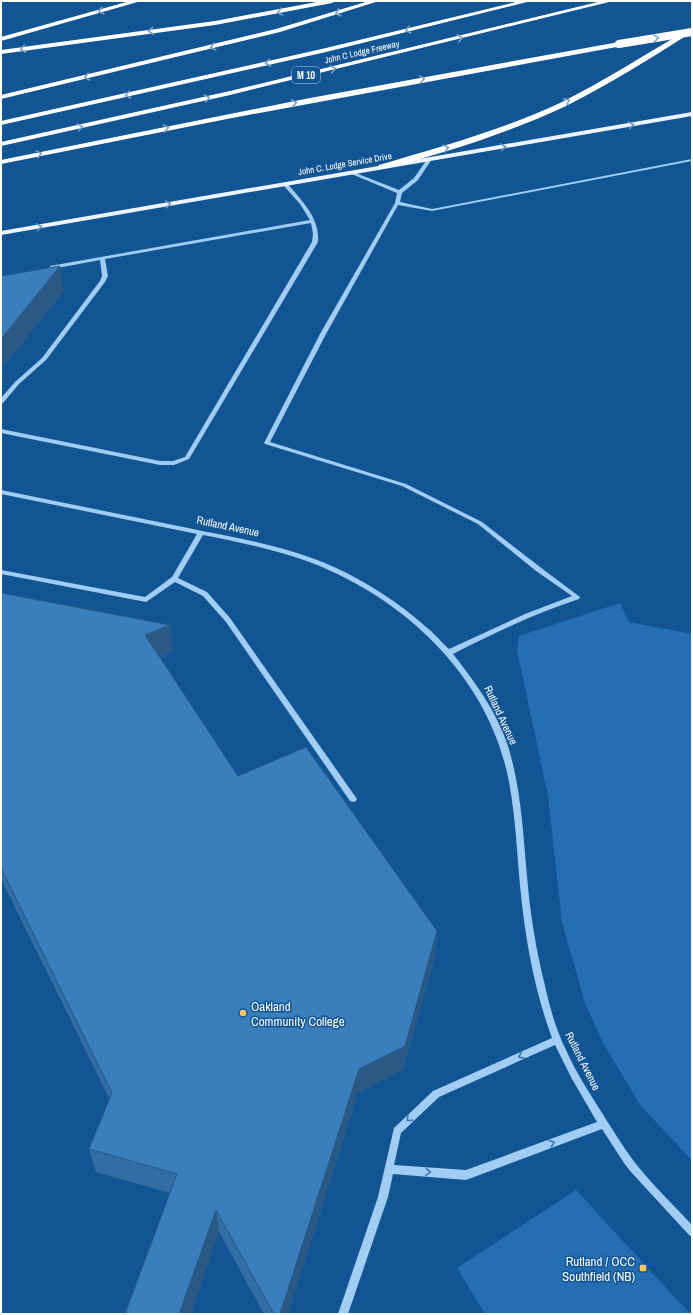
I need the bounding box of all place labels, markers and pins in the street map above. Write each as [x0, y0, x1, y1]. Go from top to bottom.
place label: Oakland Community College [251, 998, 345, 1030]
marker: Oakland Community College [238, 1008, 248, 1018]
place label: Rutland / OCC Southfield (NB) [562, 1253, 635, 1285]
marker: Rutland / OCC Southfield (NB) [638, 1263, 648, 1273]

